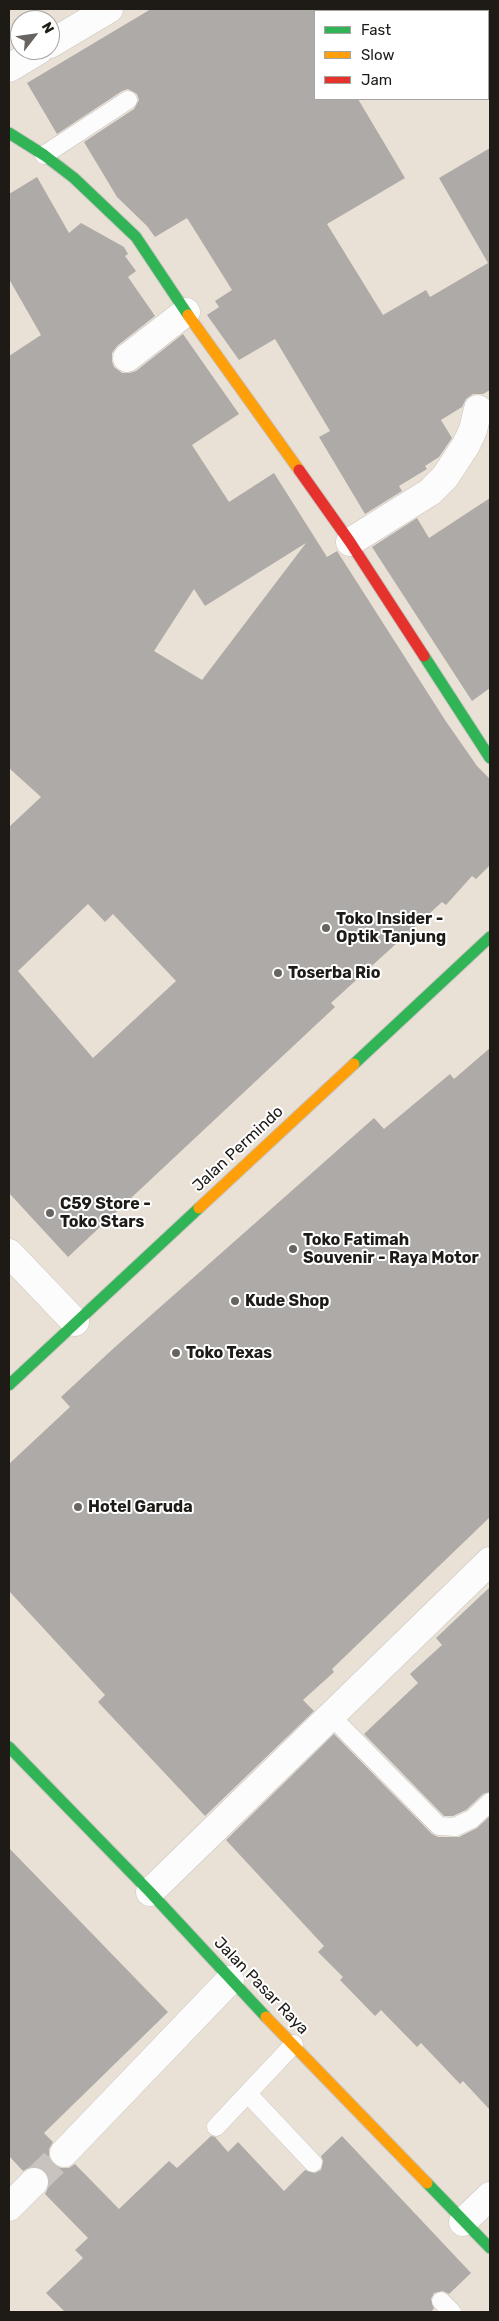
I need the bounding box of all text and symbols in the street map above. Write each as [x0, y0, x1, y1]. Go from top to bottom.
north arrow [10, 10, 60, 60]
legend [314, 10, 489, 100]
text: N [38, 19, 57, 36]
text: Fast [361, 21, 391, 39]
text: Slow [361, 46, 394, 64]
text: Jam [361, 71, 392, 89]
place label: Toko Insider - Optik Tanjung [336, 909, 446, 947]
marker: Toko Insider - Optik Tanjung [320, 922, 332, 934]
place label: Toserba Rio [288, 963, 380, 983]
marker: Toserba Rio [272, 967, 284, 979]
street label: Jalan Permindo [189, 1102, 287, 1196]
place label: C59 Store - Toko Stars [60, 1194, 151, 1232]
marker: C59 Store - Toko Stars [44, 1207, 56, 1219]
place label: Toko Fatimah Souvenir - Raya Motor [303, 1230, 479, 1268]
marker: Toko Fatimah Souvenir - Raya Motor [287, 1243, 299, 1255]
place label: Kude Shop [245, 1291, 329, 1311]
marker: Kude Shop [229, 1295, 241, 1307]
place label: Toko Texas [186, 1343, 272, 1363]
marker: Toko Texas [170, 1347, 182, 1359]
place label: Hotel Garuda [88, 1497, 193, 1517]
marker: Hotel Garuda [72, 1501, 84, 1513]
street label: Jalan Pasar Raya [210, 1933, 312, 2039]

